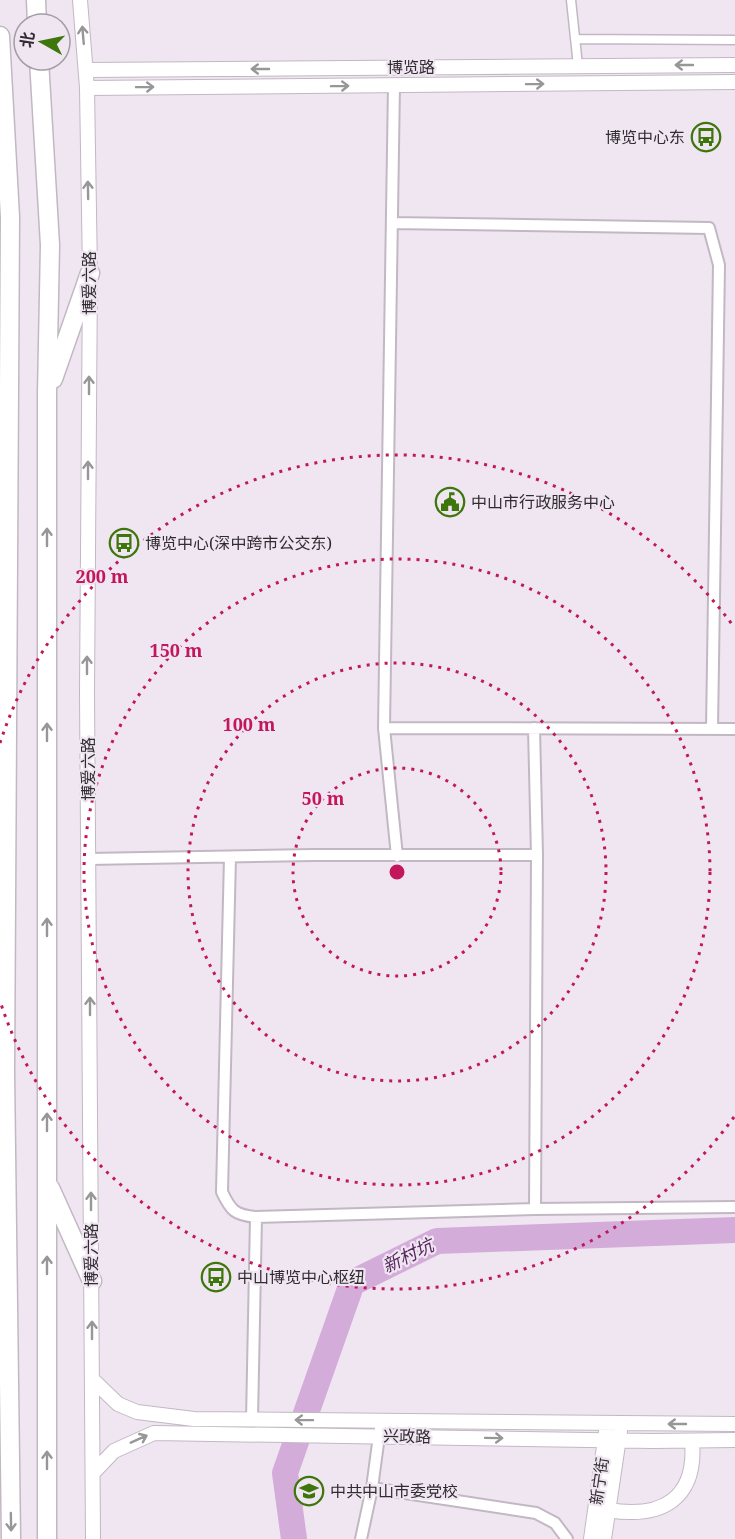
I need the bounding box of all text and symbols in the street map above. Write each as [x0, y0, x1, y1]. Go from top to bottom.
north arrow [12, 12, 72, 72]
one-way arrow [77, 25, 88, 45]
text: 北 [15, 30, 39, 49]
street label: 博览路 [387, 56, 435, 78]
one-way arrow [675, 60, 695, 71]
one-way arrow [251, 63, 271, 74]
one-way arrow [525, 78, 545, 90]
one-way arrow [330, 80, 350, 91]
one-way arrow [135, 82, 155, 93]
bus stop icon: 博览中心东 [690, 121, 722, 153]
place label: 博览中心东 [605, 126, 685, 148]
one-way arrow [83, 180, 94, 200]
street label: 博爱六路 [78, 251, 100, 315]
one-way arrow [83, 375, 95, 395]
one-way arrow [83, 461, 94, 481]
public building icon: 中山市行政服务中心 [434, 486, 466, 518]
place label: 中山市行政服务中心 [471, 491, 615, 513]
bus stop icon: 博览中心(深中跨市公交东) [108, 527, 140, 559]
one-way arrow [41, 528, 53, 548]
place label: 博览中心(深中跨市公交东) [145, 532, 332, 554]
text: 200 m [76, 564, 129, 588]
text: 150 m [150, 638, 203, 662]
one-way arrow [81, 656, 93, 676]
text: 100 m [223, 712, 276, 736]
one-way arrow [41, 723, 53, 743]
street label: 博爱六路 [77, 737, 99, 801]
text: 50 m [302, 786, 345, 810]
centre of rings [387, 862, 407, 882]
one-way arrow [41, 918, 53, 938]
one-way arrow [84, 997, 95, 1017]
one-way arrow [41, 1113, 53, 1133]
one-way arrow [85, 1192, 97, 1212]
street label: 博爱六路 [80, 1223, 102, 1287]
water label: 新村坑 [378, 1231, 440, 1278]
one-way arrow [41, 1255, 53, 1275]
bus stop icon: 中山博览中心枢纽 [200, 1261, 232, 1293]
place label: 中山博览中心枢纽 [237, 1266, 365, 1288]
one-way arrow [86, 1320, 98, 1340]
one-way arrow [294, 1414, 314, 1426]
one-way arrow [667, 1418, 687, 1430]
street label: 兴政路 [383, 1425, 431, 1447]
one-way arrow [483, 1432, 503, 1444]
one-way arrow [130, 1433, 148, 1445]
one-way arrow [41, 1450, 53, 1470]
street label: 新宁街 [585, 1456, 613, 1506]
school or university icon: 中共中山市委党校 [293, 1475, 325, 1507]
place label: 中共中山市委党校 [330, 1480, 458, 1502]
one-way arrow [5, 1512, 17, 1532]

